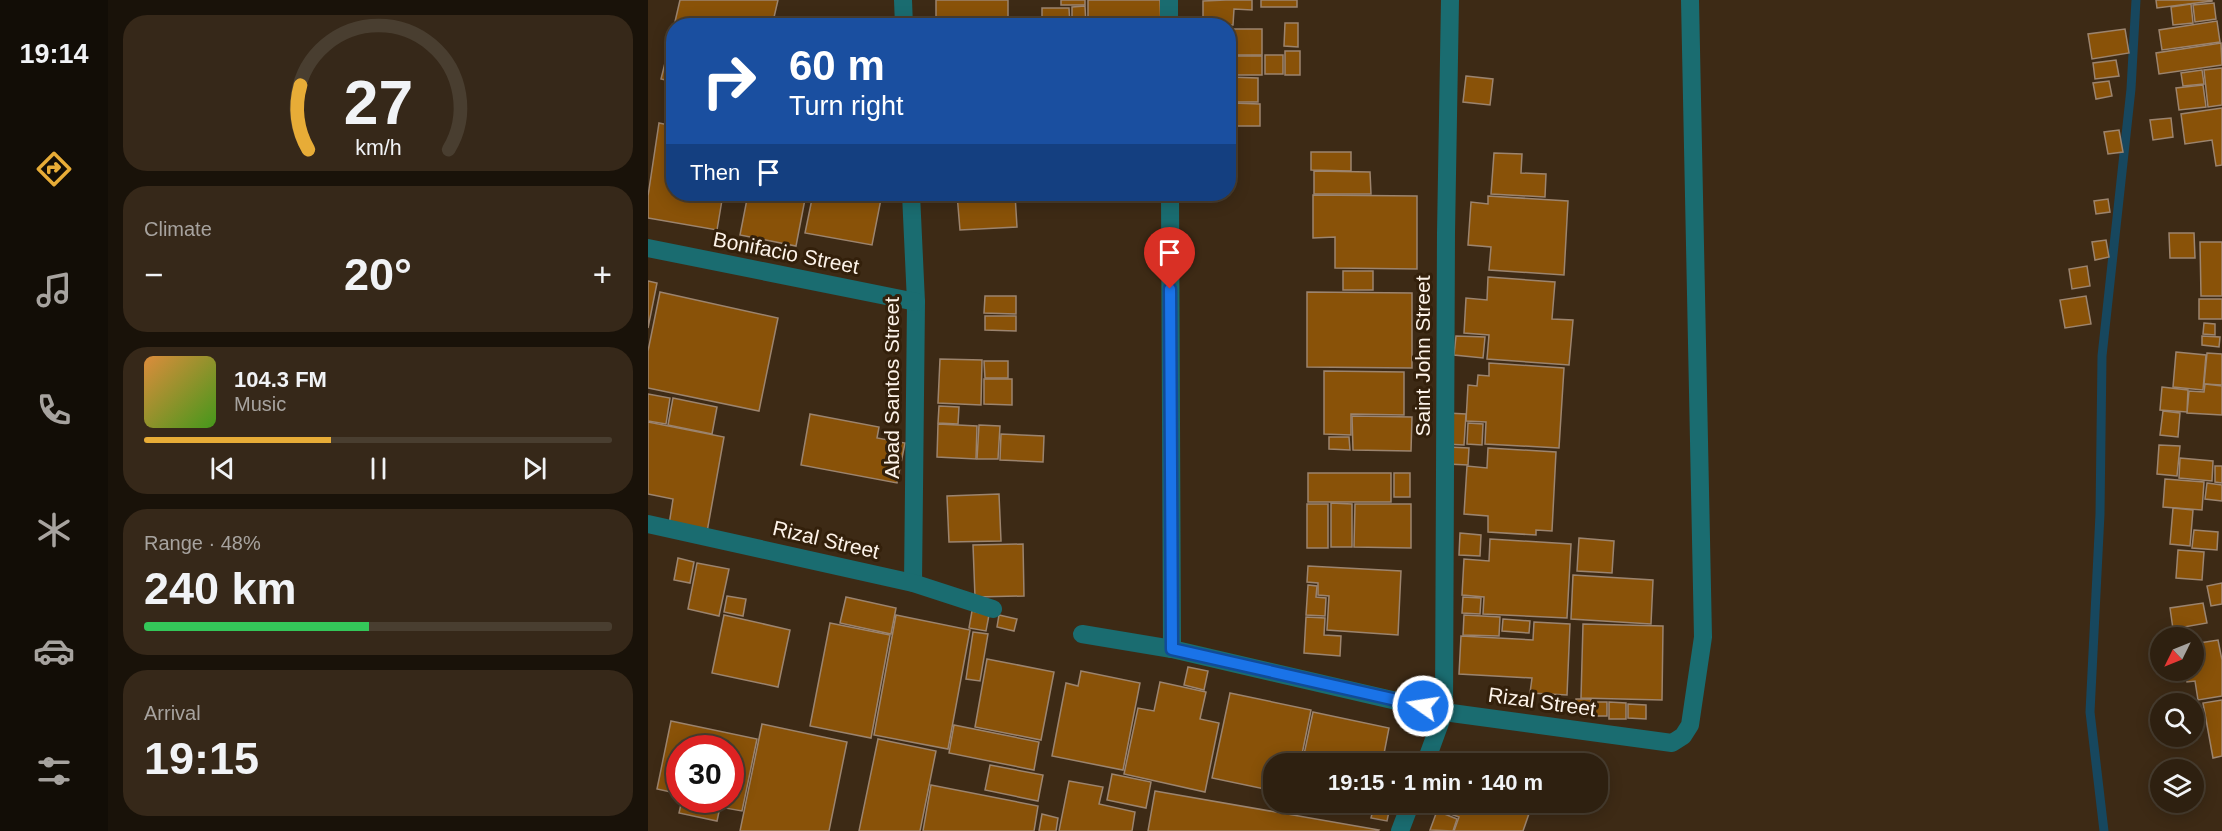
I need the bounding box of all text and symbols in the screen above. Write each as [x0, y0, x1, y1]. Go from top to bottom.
text: 19:14 [19, 39, 89, 69]
icon: right [690, 42, 768, 120]
text: 60 m [789, 42, 885, 89]
text: 27 [343, 68, 413, 137]
text: Turn right [789, 91, 904, 121]
text: km/h [355, 136, 401, 160]
icon: directions [33, 148, 75, 190]
icon: arrive [752, 156, 785, 189]
text: Then [690, 160, 740, 185]
text: Climate [144, 218, 212, 240]
street label: Bonifacio Street [711, 227, 861, 278]
pin [1144, 227, 1195, 289]
icon: arrive [1153, 236, 1186, 269]
text: 20° [344, 249, 412, 300]
text: − [144, 256, 163, 293]
text: + [593, 256, 612, 293]
icon: music [33, 269, 75, 311]
street label: Saint John Street [1411, 275, 1434, 437]
street label: Abad Santos Street [880, 297, 903, 479]
text: 104.3 FM [234, 367, 327, 392]
icon: phone [33, 389, 75, 431]
text: Music [234, 393, 286, 415]
icon: previous [206, 452, 239, 485]
icon: pause [362, 452, 395, 485]
icon: next [518, 452, 551, 485]
icon: climate [33, 509, 75, 551]
street label: Rizal Street [771, 516, 882, 563]
text: Range · 48% [144, 532, 261, 554]
text: 240 km [144, 563, 297, 614]
north arrow [2150, 627, 2204, 681]
map controls [2150, 627, 2204, 813]
icon: car [33, 630, 75, 672]
position arrow [1391, 674, 1455, 738]
street label: Rizal Street [1487, 683, 1598, 720]
button: search [2150, 693, 2204, 747]
text: Arrival [144, 702, 201, 724]
text: 19:15 [144, 733, 259, 784]
speed limit sign: 30 [666, 735, 744, 813]
icon: filters [33, 750, 75, 792]
button: layers [2150, 759, 2204, 813]
text: 19:15 · 1 min · 140 m [1328, 770, 1543, 795]

